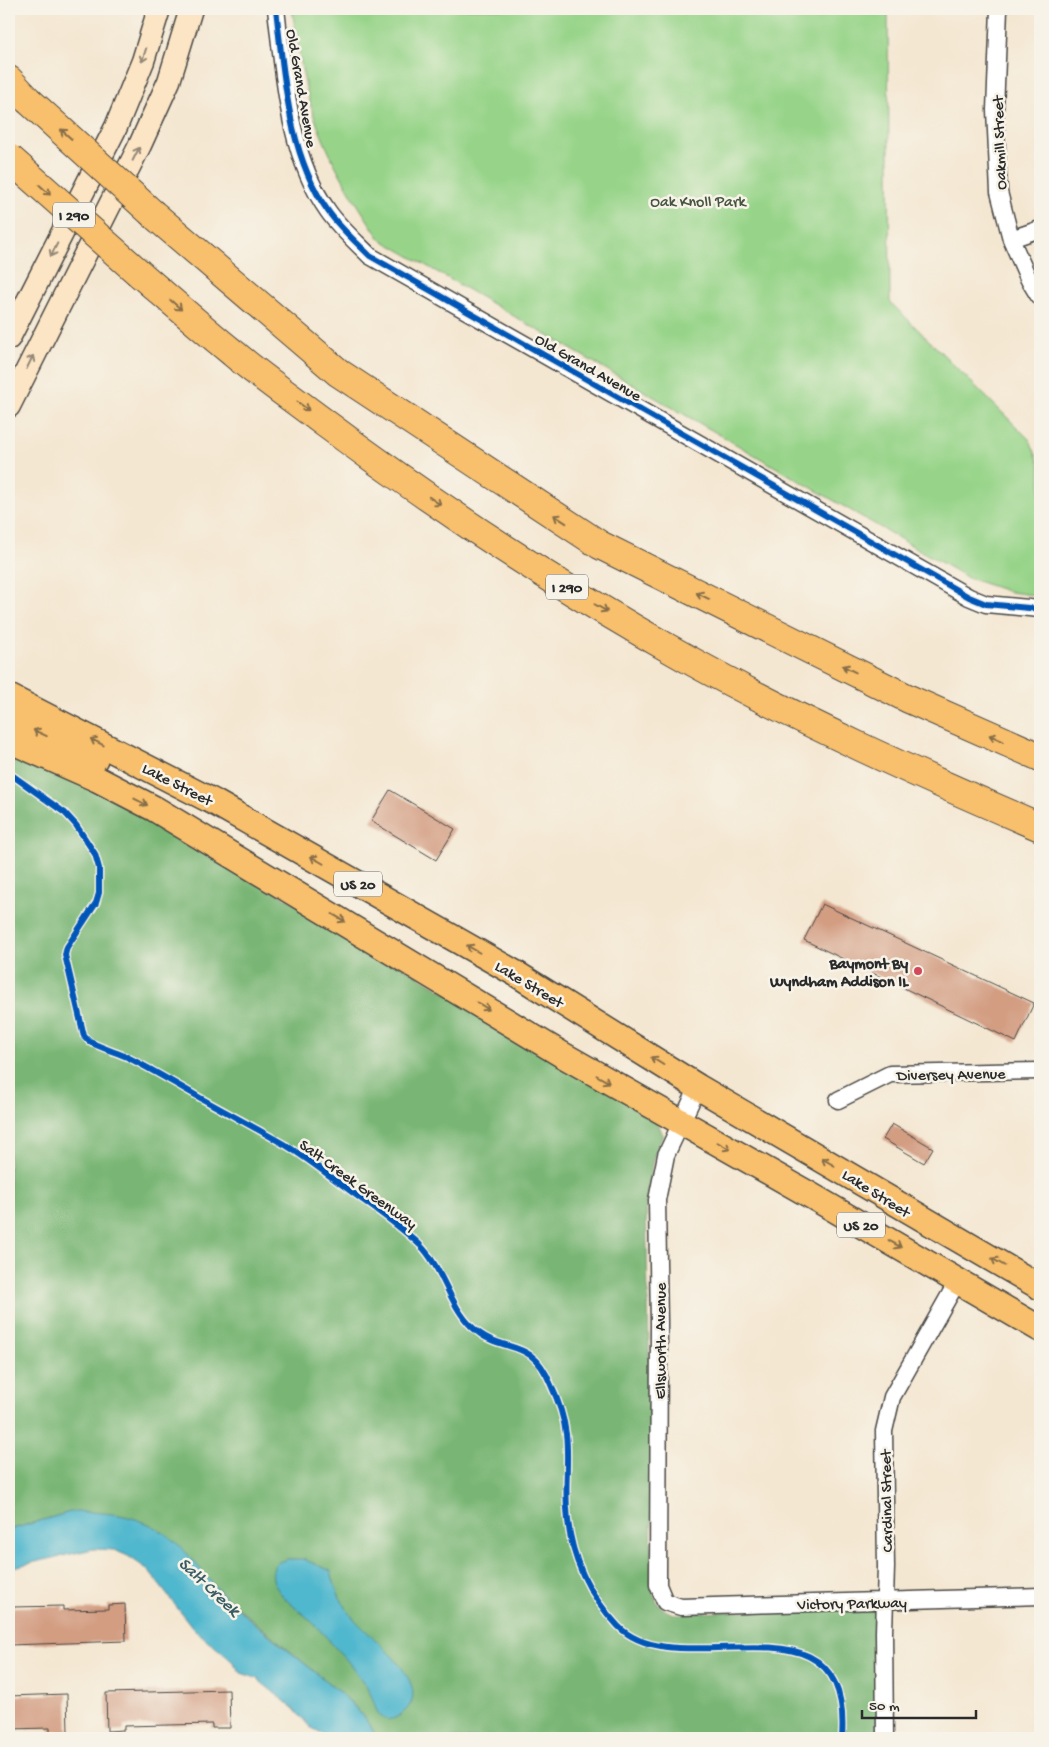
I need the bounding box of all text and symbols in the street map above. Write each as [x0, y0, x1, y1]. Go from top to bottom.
street label: Old Grand Avenue [280, 28, 319, 150]
one-way arrow [139, 47, 149, 63]
street label: Oakmill Street [990, 94, 1013, 190]
one-way arrow [59, 128, 72, 140]
one-way arrow [131, 147, 141, 162]
one-way arrow [39, 184, 52, 196]
park label: Oak Knoll Park [650, 194, 748, 213]
road number: I 290 [53, 202, 95, 228]
one-way arrow [49, 242, 58, 257]
one-way arrow [170, 299, 183, 311]
street label: Old Grand Avenue [531, 331, 645, 408]
one-way arrow [26, 355, 35, 370]
one-way arrow [296, 401, 309, 412]
one-way arrow [428, 496, 442, 506]
one-way arrow [554, 514, 568, 524]
road number: I 290 [546, 574, 588, 600]
one-way arrow [696, 591, 711, 600]
one-way arrow [593, 604, 608, 614]
one-way arrow [841, 664, 856, 674]
one-way arrow [33, 728, 48, 737]
one-way arrow [989, 732, 1004, 742]
one-way arrow [89, 736, 104, 746]
street label: Lake Street [138, 760, 216, 813]
one-way arrow [133, 798, 148, 807]
one-way arrow [309, 855, 324, 865]
road number: US 20 [334, 872, 382, 896]
one-way arrow [331, 914, 345, 924]
one-way arrow [466, 944, 480, 954]
place label: Baymont By Wyndham Addison IL [769, 956, 909, 993]
street label: Lake Street [490, 958, 567, 1015]
marker: Baymont By Wyndham Addison IL [912, 965, 924, 977]
one-way arrow [475, 1002, 489, 1012]
one-way arrow [650, 1056, 664, 1066]
street label: Diversey Avenue [895, 1066, 1006, 1087]
one-way arrow [595, 1074, 609, 1084]
street label: Salt Creek Greenway [294, 1137, 420, 1235]
one-way arrow [716, 1141, 730, 1151]
one-way arrow [822, 1157, 836, 1167]
street label: Lake Street [838, 1167, 914, 1224]
road number: US 20 [837, 1212, 885, 1238]
one-way arrow [887, 1240, 901, 1250]
one-way arrow [992, 1257, 1006, 1267]
street label: Ellsworth Avenue [653, 1282, 672, 1399]
street label: Cardinal Street [878, 1448, 899, 1552]
water label: Salt Creek [173, 1554, 245, 1623]
street label: Victory Parkway [796, 1595, 907, 1616]
scale bar [862, 1687, 975, 1719]
text: 50 m [869, 1698, 900, 1716]

